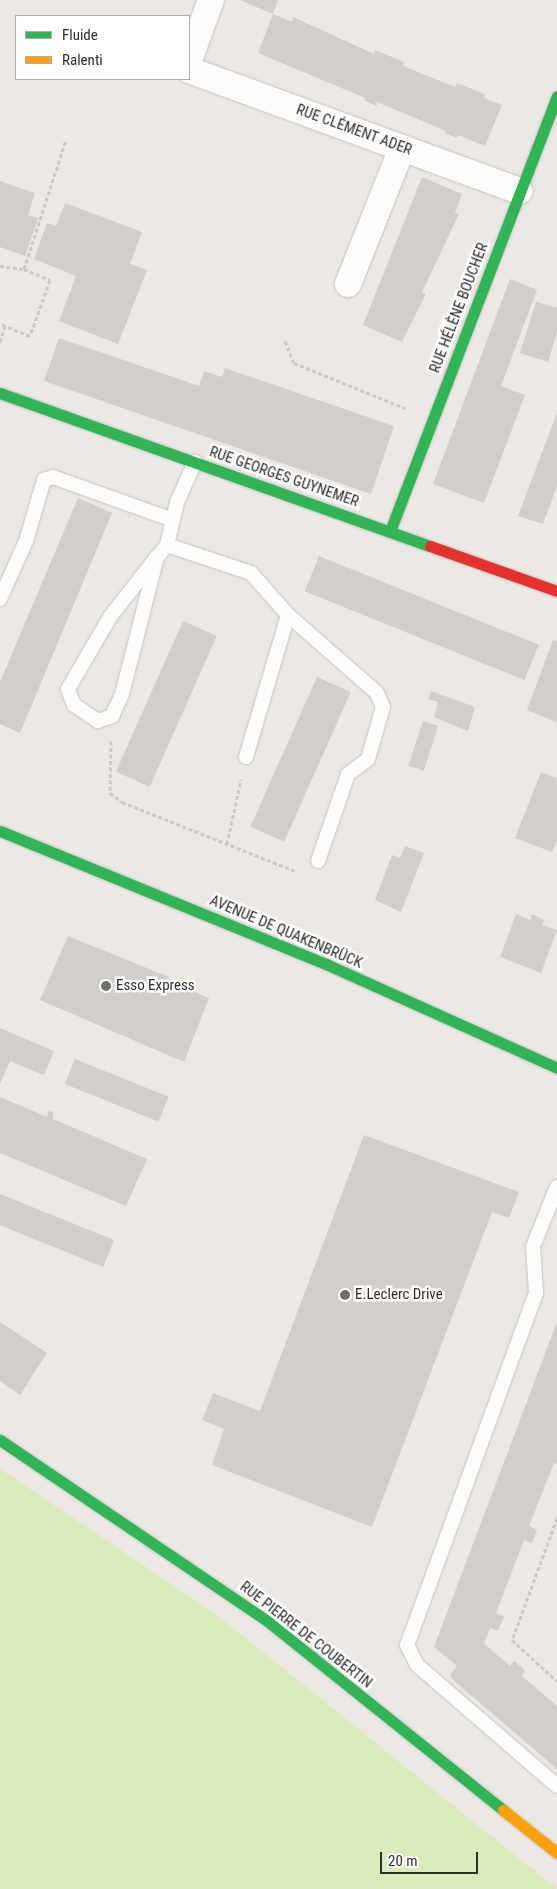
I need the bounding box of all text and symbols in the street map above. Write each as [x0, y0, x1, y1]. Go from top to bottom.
legend [15, 15, 190, 80]
text: Fluide [62, 26, 98, 44]
text: Ralenti [62, 51, 103, 69]
street label: RUE CLÉMENT ADER [294, 101, 414, 159]
street label: RUE HÉLÈNE BOUCHER [426, 241, 492, 375]
street label: RUE GEORGES GUYNEMER [207, 443, 361, 511]
street label: AVENUE DE QUAKENBRÜCK [207, 892, 365, 972]
place label: Esso Express [116, 977, 195, 995]
marker: Esso Express [100, 980, 112, 992]
place label: E.Leclerc Drive [355, 1286, 443, 1304]
marker: E.Leclerc Drive [339, 1289, 351, 1301]
street label: RUE PIERRE DE COUBERTIN [236, 1578, 376, 1692]
scale bar [382, 1842, 480, 1874]
text: 20 m [388, 1852, 418, 1870]

